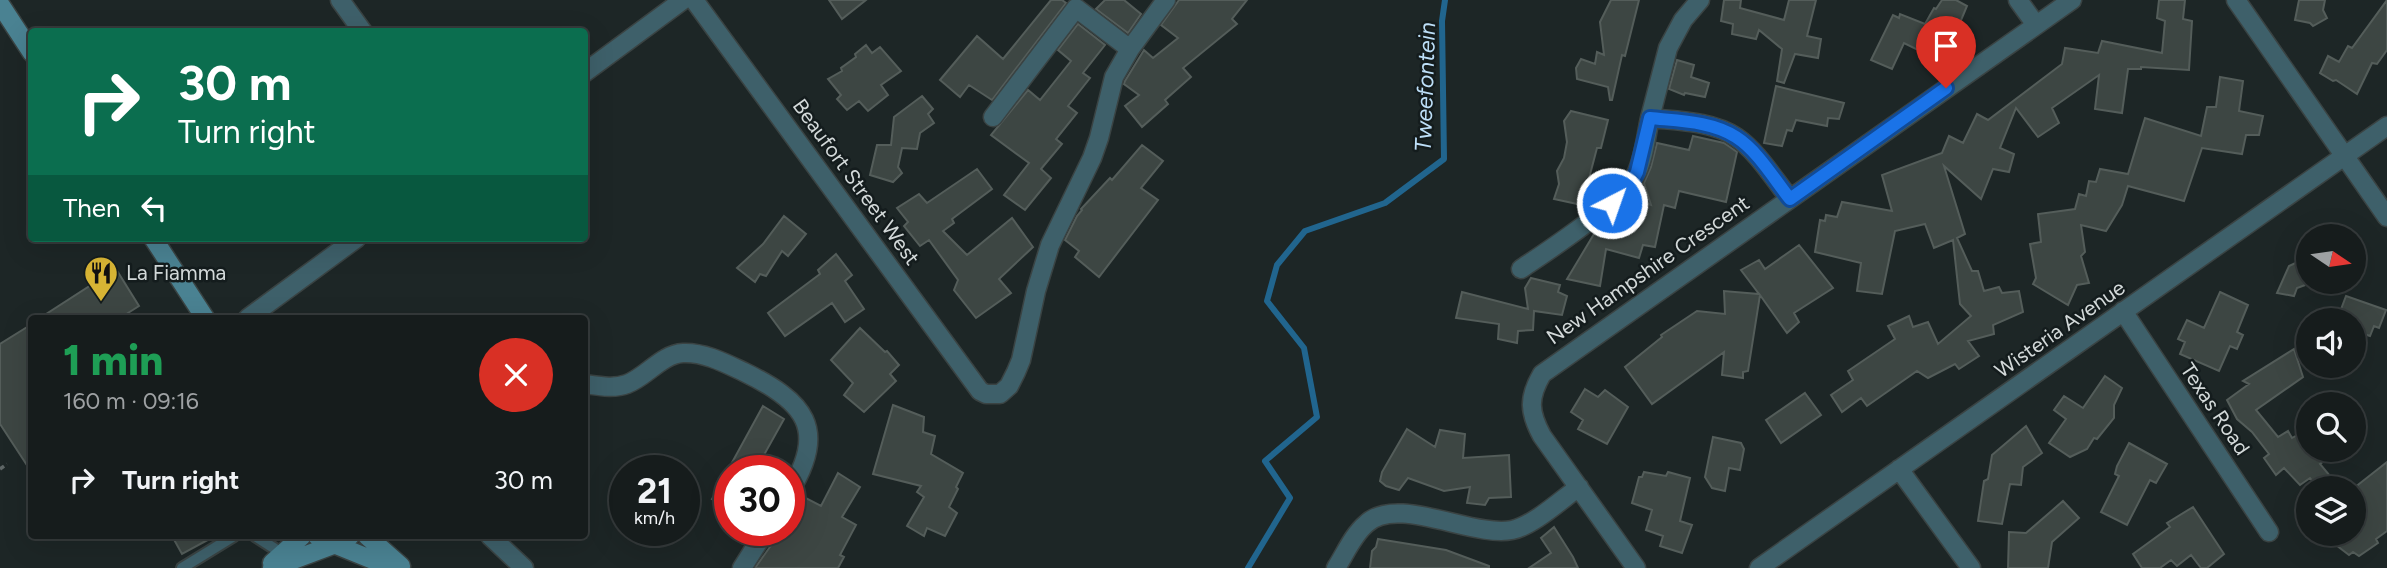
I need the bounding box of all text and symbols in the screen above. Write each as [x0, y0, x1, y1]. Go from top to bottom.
pin [1916, 16, 1976, 88]
water label: Tweefontein [1409, 22, 1441, 152]
icon: arrive [1927, 27, 1965, 65]
text: 30 m [178, 53, 291, 112]
icon: right [63, 56, 154, 147]
street label: Beaufort Street West [788, 94, 925, 270]
text: Turn right [178, 113, 316, 151]
position arrow [1575, 166, 1649, 240]
icon: left [135, 189, 173, 227]
street label: New Hampshire Crescent [1541, 190, 1754, 349]
text: Then [63, 192, 121, 224]
north arrow [2296, 224, 2366, 294]
map controls [2296, 224, 2366, 546]
restaurant icon: La Fiamma [82, 254, 120, 303]
place label: La Fiamma [126, 260, 226, 285]
street label: Wisteria Avenue [1990, 274, 2130, 383]
button: sound [2296, 308, 2366, 378]
text: 1 min [63, 335, 163, 386]
button: close [479, 338, 553, 412]
street label: Texas Road [2176, 358, 2255, 459]
text: 160 m · 09:16 [63, 387, 199, 415]
button: search [2296, 392, 2366, 462]
speed limit sign: 30 [714, 455, 805, 546]
icon: right [63, 461, 101, 499]
text: Turn right [122, 464, 239, 496]
text: 30 m [494, 464, 553, 496]
text: 21 [637, 470, 672, 512]
button: layers [2296, 476, 2366, 546]
text: km/h [634, 507, 675, 529]

